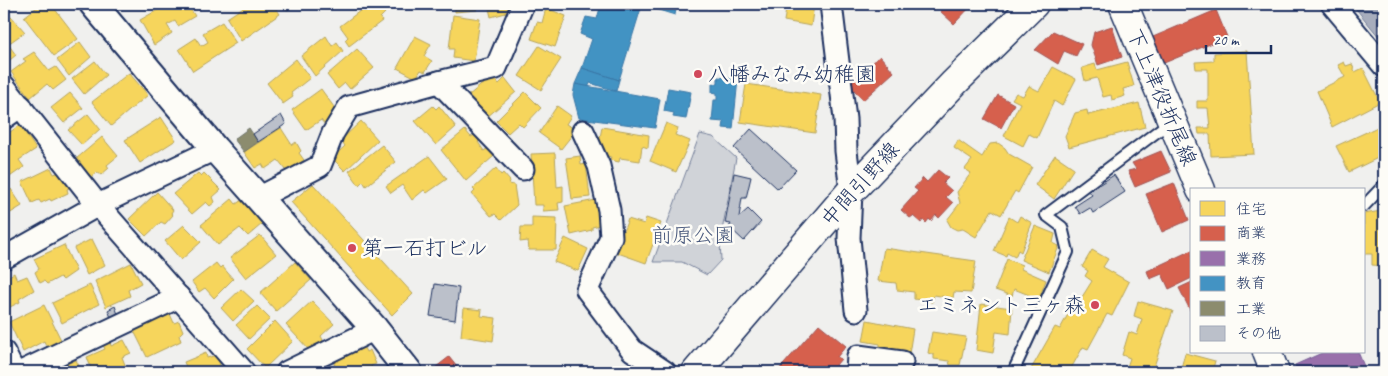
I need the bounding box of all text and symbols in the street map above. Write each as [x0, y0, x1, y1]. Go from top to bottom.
scale bar [1206, 22, 1270, 54]
street label: 下上津役折尾線 [1121, 24, 1203, 170]
text: 20 m [1213, 31, 1240, 50]
place label: 八幡みなみ幼稚園 [708, 61, 876, 87]
marker: 八幡みなみ幼稚園 [692, 68, 704, 80]
street label: 中間引野線 [815, 136, 905, 232]
legend [1190, 188, 1366, 354]
text: 住宅 [1236, 200, 1266, 219]
park label: 前原公園 [651, 222, 735, 248]
text: 商業 [1236, 224, 1266, 243]
place label: 第一石打ビル [362, 235, 488, 261]
marker: 第一石打ビル [346, 242, 358, 254]
text: 業務 [1236, 250, 1266, 269]
text: 教育 [1236, 274, 1266, 293]
place label: エミネント三ヶ森 [917, 292, 1085, 318]
marker: エミネント三ヶ森 [1089, 299, 1101, 311]
text: 工業 [1236, 300, 1266, 319]
text: その他 [1236, 324, 1281, 343]

